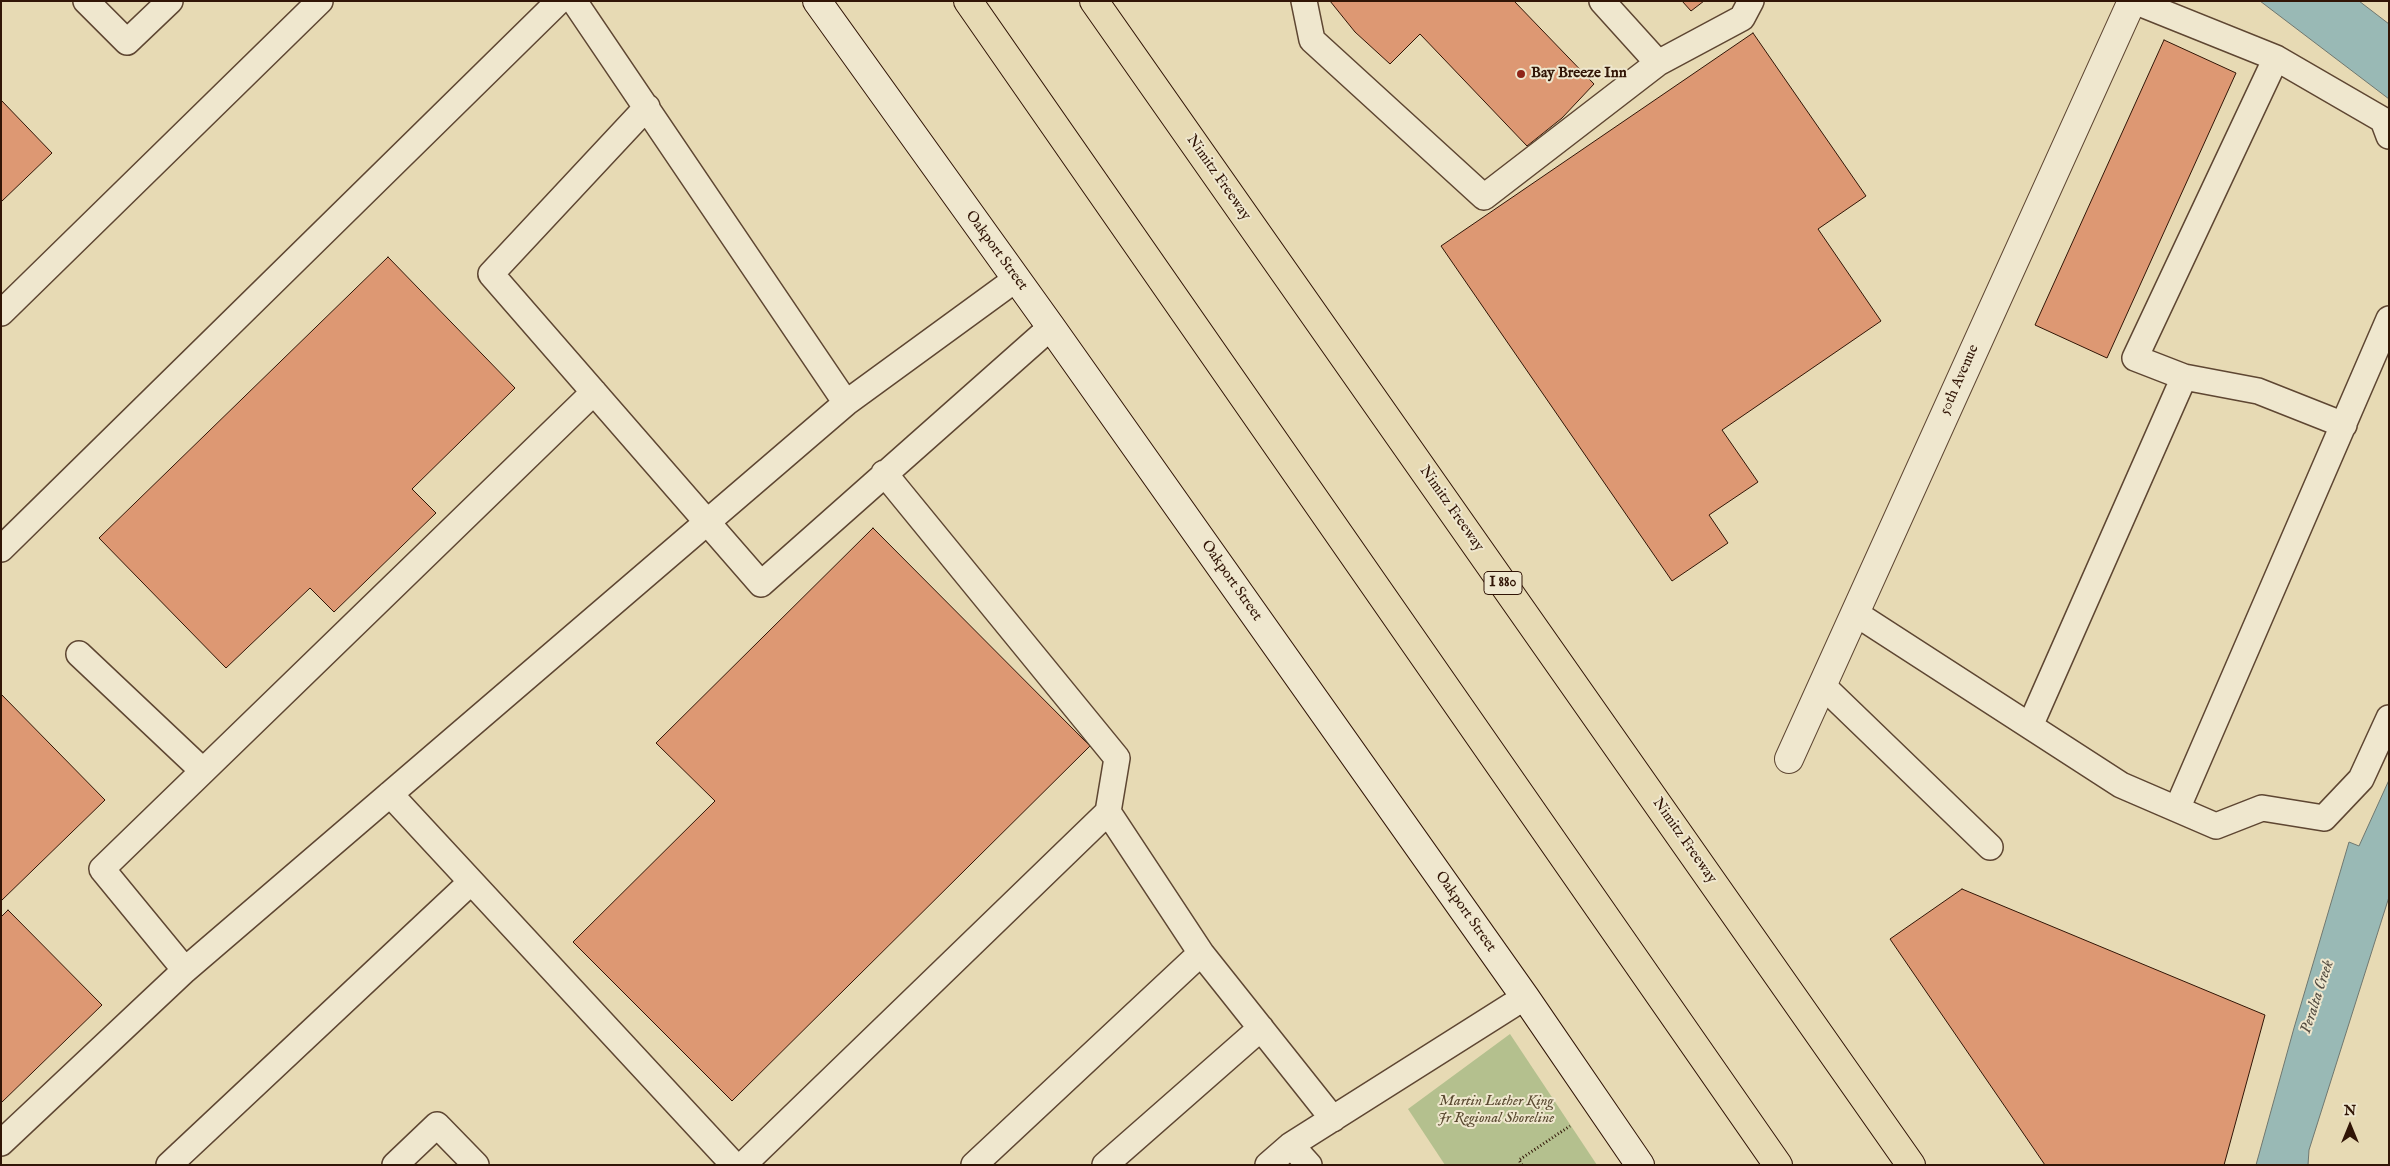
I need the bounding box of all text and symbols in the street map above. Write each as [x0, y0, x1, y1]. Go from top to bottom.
place label: Bay Breeze Inn [1531, 65, 1627, 83]
marker: Bay Breeze Inn [1515, 68, 1527, 80]
street label: Nimitz Freeway [1182, 132, 1254, 224]
street label: Oakport Street [961, 208, 1031, 294]
street label: 50th Avenue [1937, 342, 1983, 418]
street label: Nimitz Freeway [1415, 463, 1487, 555]
street label: Oakport Street [1197, 537, 1265, 625]
road number: I 880 [1484, 572, 1522, 594]
street label: Nimitz Freeway [1648, 795, 1720, 887]
street label: Oakport Street [1431, 868, 1499, 956]
water label: Peralta Creek [2297, 958, 2339, 1036]
park label: Martin Luther King Jr Regional Shoreline [1438, 1093, 1554, 1128]
north arrow [2325, 1101, 2375, 1151]
text: N [2344, 1102, 2356, 1120]

